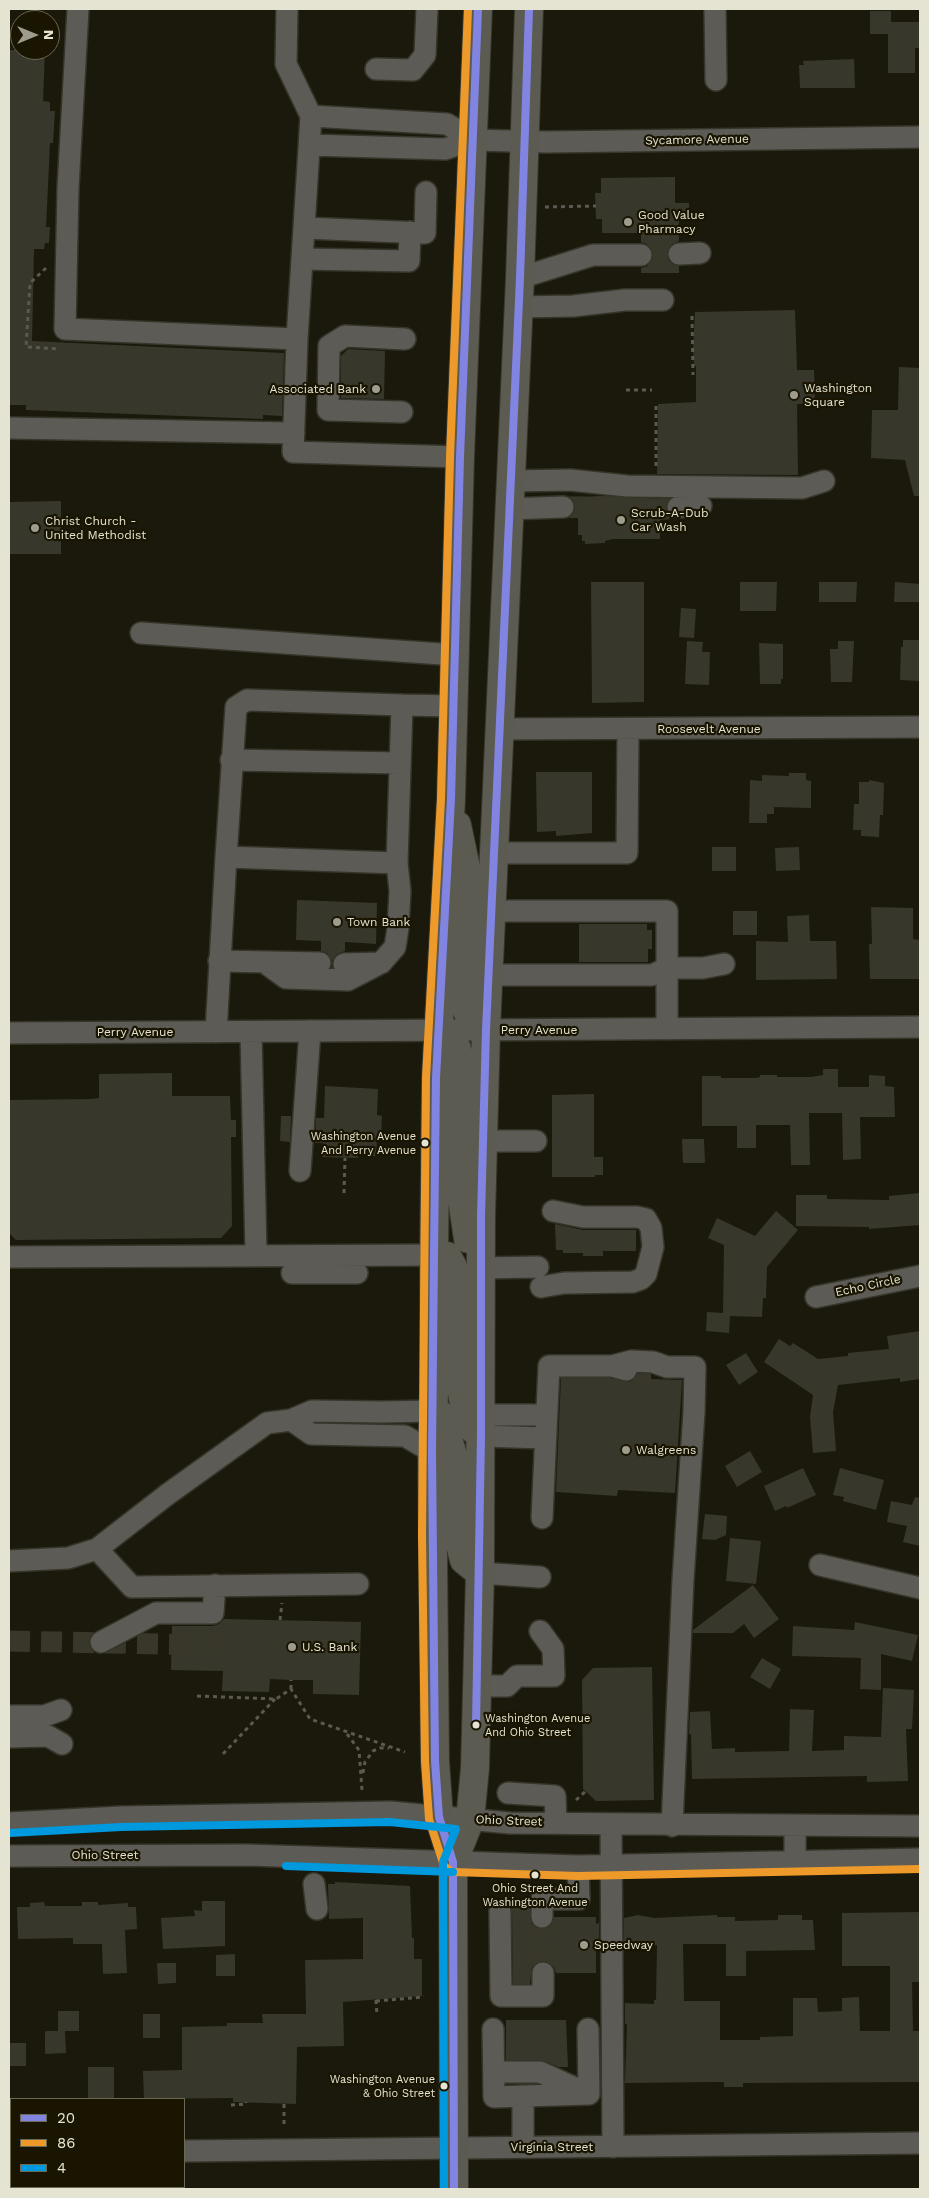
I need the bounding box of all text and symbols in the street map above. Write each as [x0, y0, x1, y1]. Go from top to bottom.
north arrow [10, 10, 60, 60]
text: N [41, 30, 57, 40]
street label: Sycamore Avenue [645, 132, 749, 148]
place label: Good Value Pharmacy [638, 208, 705, 236]
marker: Good Value Pharmacy [622, 216, 634, 228]
place label: Washington Square [804, 381, 872, 409]
place label: Associated Bank [269, 382, 366, 396]
marker: Associated Bank [370, 383, 382, 395]
marker: Washington Square [788, 389, 800, 401]
place label: Scrub-A-Dub Car Wash [631, 506, 708, 534]
place label: Christ Church - United Methodist [45, 514, 146, 542]
marker: Scrub-A-Dub Car Wash [615, 514, 627, 526]
marker: Christ Church - United Methodist [29, 522, 41, 534]
street label: Roosevelt Avenue [657, 722, 761, 736]
place label: Town Bank [347, 915, 410, 929]
marker: Town Bank [331, 916, 343, 928]
street label: Perry Avenue [501, 1023, 577, 1037]
street label: Perry Avenue [97, 1025, 173, 1039]
place label: Washington Avenue And Perry Avenue [311, 1130, 416, 1156]
marker: Washington Avenue And Perry Avenue [420, 1138, 430, 1148]
street label: Echo Circle [834, 1272, 902, 1300]
place label: Walgreens [636, 1443, 696, 1457]
marker: Walgreens [620, 1444, 632, 1456]
place label: U.S. Bank [302, 1640, 357, 1654]
marker: U.S. Bank [286, 1641, 298, 1653]
place label: Washington Avenue And Ohio Street [485, 1712, 590, 1738]
marker: Washington Avenue And Ohio Street [471, 1720, 481, 1730]
street label: Ohio Street [475, 1813, 543, 1829]
street label: Ohio Street [72, 1848, 138, 1862]
marker: Ohio Street And Washington Avenue [530, 1870, 540, 1880]
place label: Ohio Street And Washington Avenue [482, 1882, 588, 1908]
place label: Speedway [594, 1938, 653, 1952]
marker: Speedway [578, 1939, 590, 1951]
place label: Washington Avenue & Ohio Street [330, 2073, 435, 2099]
marker: Washington Avenue & Ohio Street [439, 2081, 449, 2091]
legend [10, 2098, 185, 2188]
text: 20 [57, 2109, 75, 2127]
text: 86 [57, 2134, 75, 2152]
street label: Virginia Street [511, 2140, 593, 2154]
text: 4 [57, 2159, 66, 2177]

